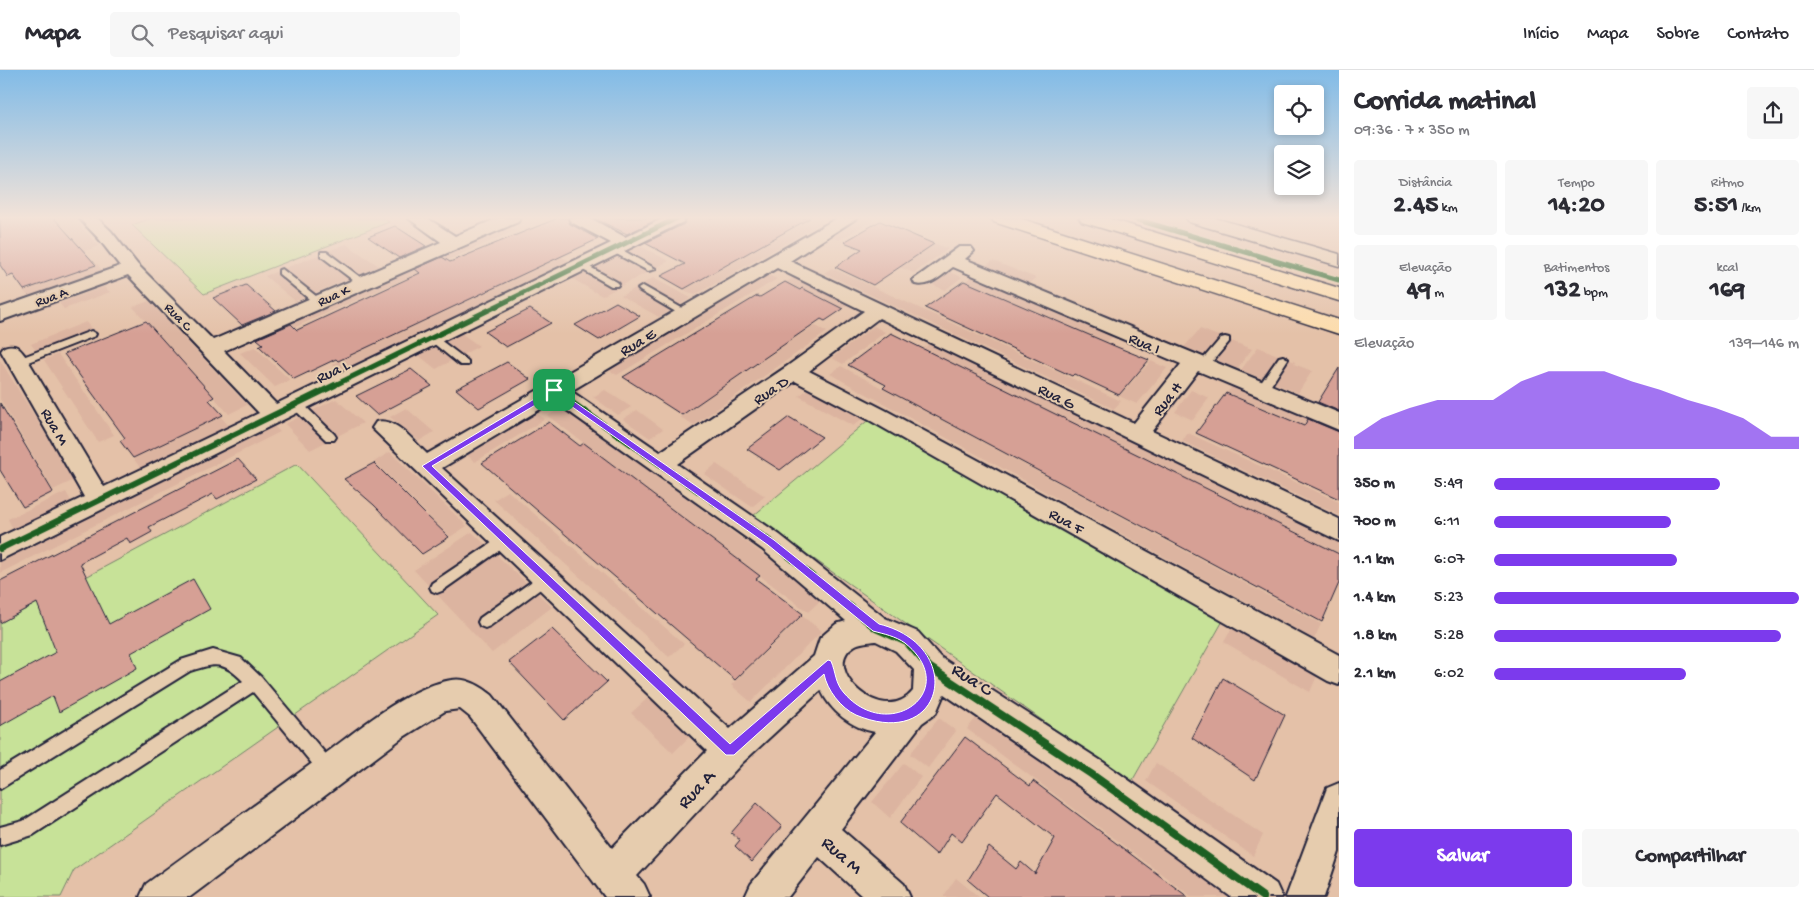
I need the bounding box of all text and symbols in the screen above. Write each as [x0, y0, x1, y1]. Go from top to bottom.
search box [110, 12, 460, 57]
text: Mapa [25, 20, 80, 49]
icon: search [128, 21, 156, 49]
text: Pesquisar aqui [168, 23, 284, 46]
text: Início [1523, 24, 1559, 45]
text: Mapa [1587, 24, 1628, 45]
text: Sobre [1656, 24, 1699, 45]
text: Contato [1727, 24, 1789, 45]
map controls [1274, 85, 1324, 195]
button: locate [1274, 85, 1324, 135]
text: Corrida matinal [1354, 86, 1536, 119]
button: share [1747, 87, 1799, 139]
text: 09:36 · 7 × 350 m [1354, 122, 1470, 141]
button: layers [1274, 145, 1324, 195]
text: Distância [1399, 175, 1452, 192]
text: Tempo [1558, 175, 1595, 192]
text: Ritmo [1711, 175, 1744, 192]
text: 2.45 [1393, 192, 1438, 221]
text: 14:20 [1548, 192, 1605, 221]
text: 5:51 [1694, 192, 1738, 221]
text: km [1438, 200, 1458, 217]
text: /km [1738, 200, 1761, 217]
text: Elevação [1399, 260, 1452, 277]
text: Batimentos [1544, 260, 1609, 277]
text: kcal [1717, 260, 1738, 277]
text: 49 [1407, 277, 1431, 306]
text: 132 [1545, 277, 1580, 306]
text: 169 [1710, 277, 1745, 306]
street label: Rua K [316, 282, 354, 312]
street label: Rua A [33, 284, 71, 312]
text: m [1431, 285, 1444, 302]
text: bpm [1580, 285, 1608, 302]
street label: Rua C [160, 300, 196, 336]
street label: Rua E [617, 325, 661, 362]
street label: Rua I [1125, 330, 1162, 360]
text: Elevação [1354, 335, 1414, 354]
text: 139–146 m [1729, 335, 1799, 354]
street label: Rua L [314, 357, 354, 389]
pin [533, 369, 575, 411]
street label: Rua D [750, 373, 794, 411]
icon: arrive [540, 376, 568, 404]
street label: Rua H [1150, 379, 1188, 421]
street label: Rua G [1034, 381, 1078, 416]
street label: Rua M [35, 406, 72, 450]
text: 350 m [1354, 475, 1395, 494]
text: 5:49 [1434, 475, 1463, 494]
street label: Rua F [1045, 506, 1087, 541]
text: 700 m [1354, 513, 1396, 532]
text: 6:11 [1434, 513, 1460, 532]
text: 1.1 km [1354, 551, 1394, 570]
text: 6:07 [1434, 551, 1465, 570]
text: 1.4 km [1354, 589, 1395, 608]
text: 5:23 [1434, 589, 1464, 608]
text: 1.8 km [1354, 627, 1397, 646]
text: 5:28 [1434, 627, 1464, 646]
street label: Rua C [946, 659, 997, 704]
text: 2.1 km [1354, 665, 1396, 684]
text: 6:02 [1434, 665, 1464, 684]
street label: Rua A [674, 765, 723, 815]
button: Salvar [1354, 829, 1572, 887]
button: Compartilhar [1582, 829, 1799, 887]
street label: Rua M [815, 833, 867, 881]

